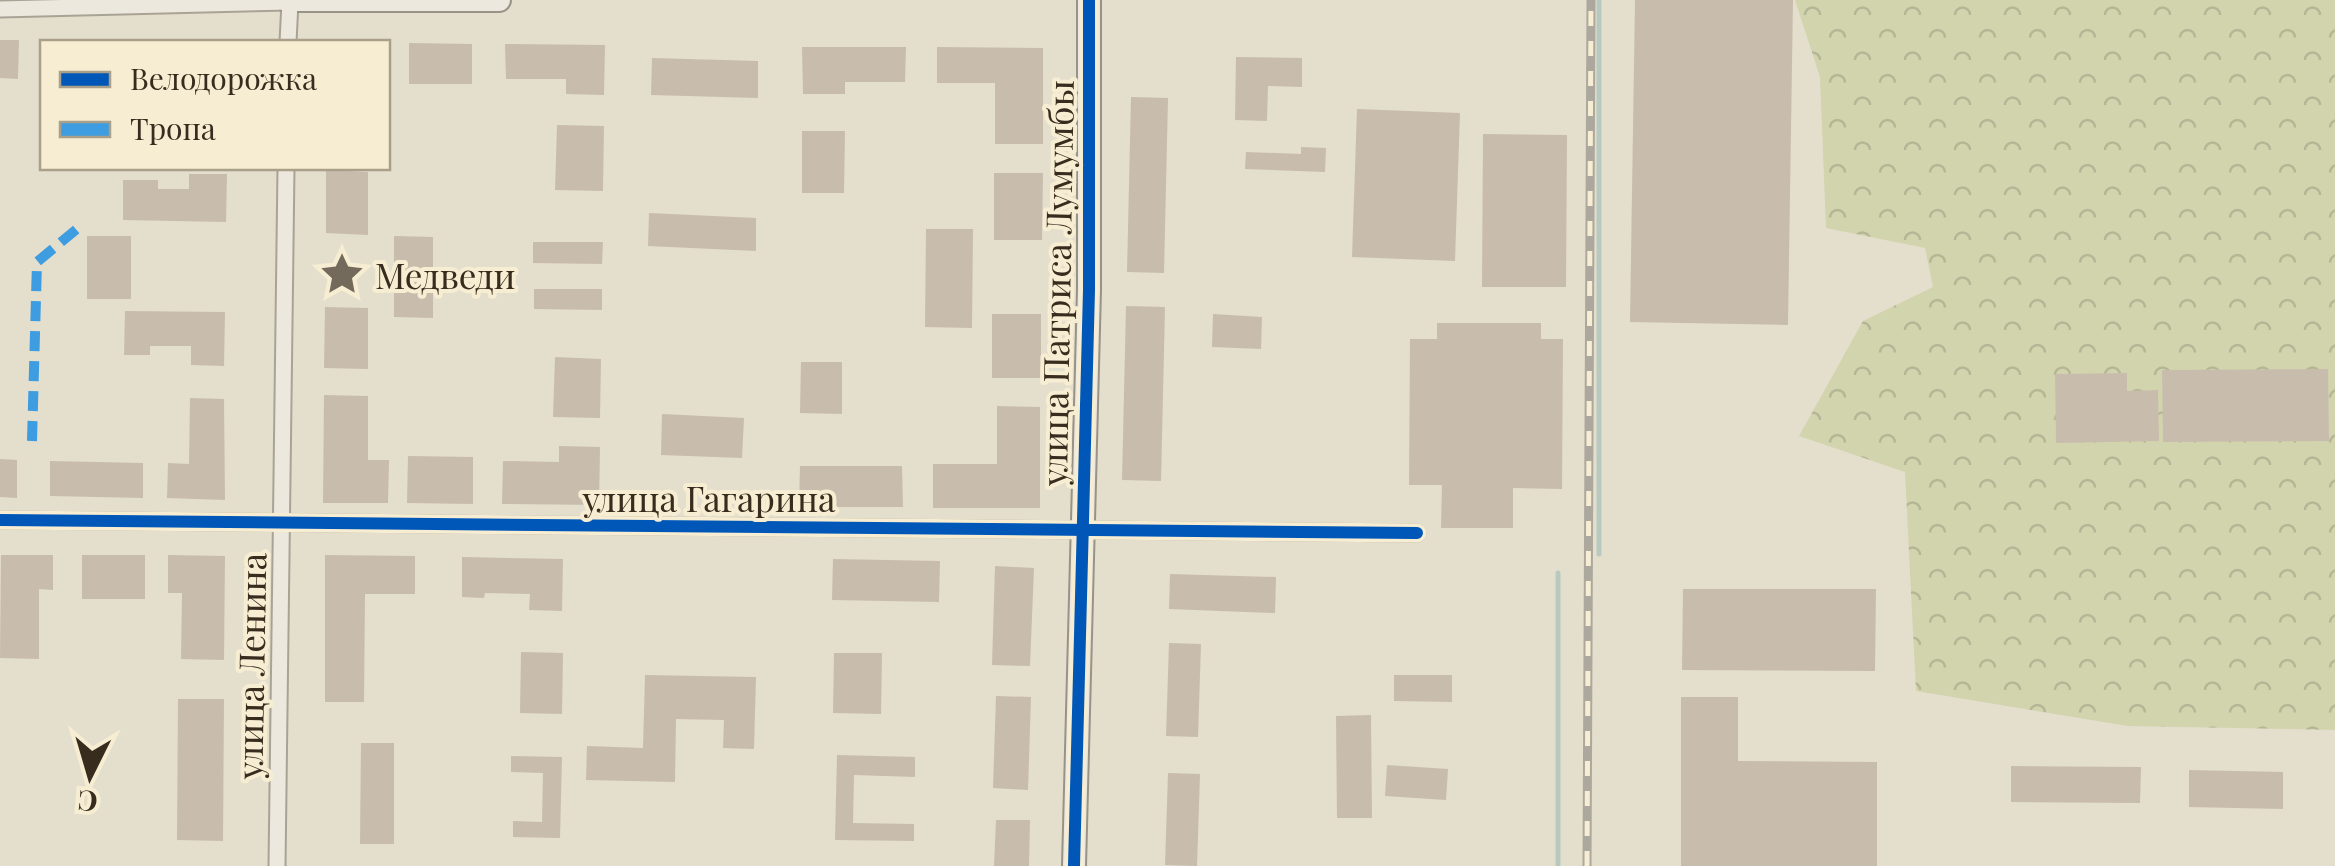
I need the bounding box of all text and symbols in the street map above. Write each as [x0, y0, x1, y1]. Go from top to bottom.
legend [40, 40, 390, 170]
text: Велодорожка [130, 58, 317, 98]
street label: улица Патриса Лумумбы [1029, 80, 1083, 487]
text: Тропа [130, 108, 216, 148]
place icon: Медведи [318, 250, 366, 298]
place label: Медведи [375, 251, 516, 298]
street label: улица Гагарина [581, 474, 836, 521]
street label: улица Ленина [225, 552, 275, 781]
north arrow [40, 726, 140, 826]
text: С [76, 783, 99, 822]

